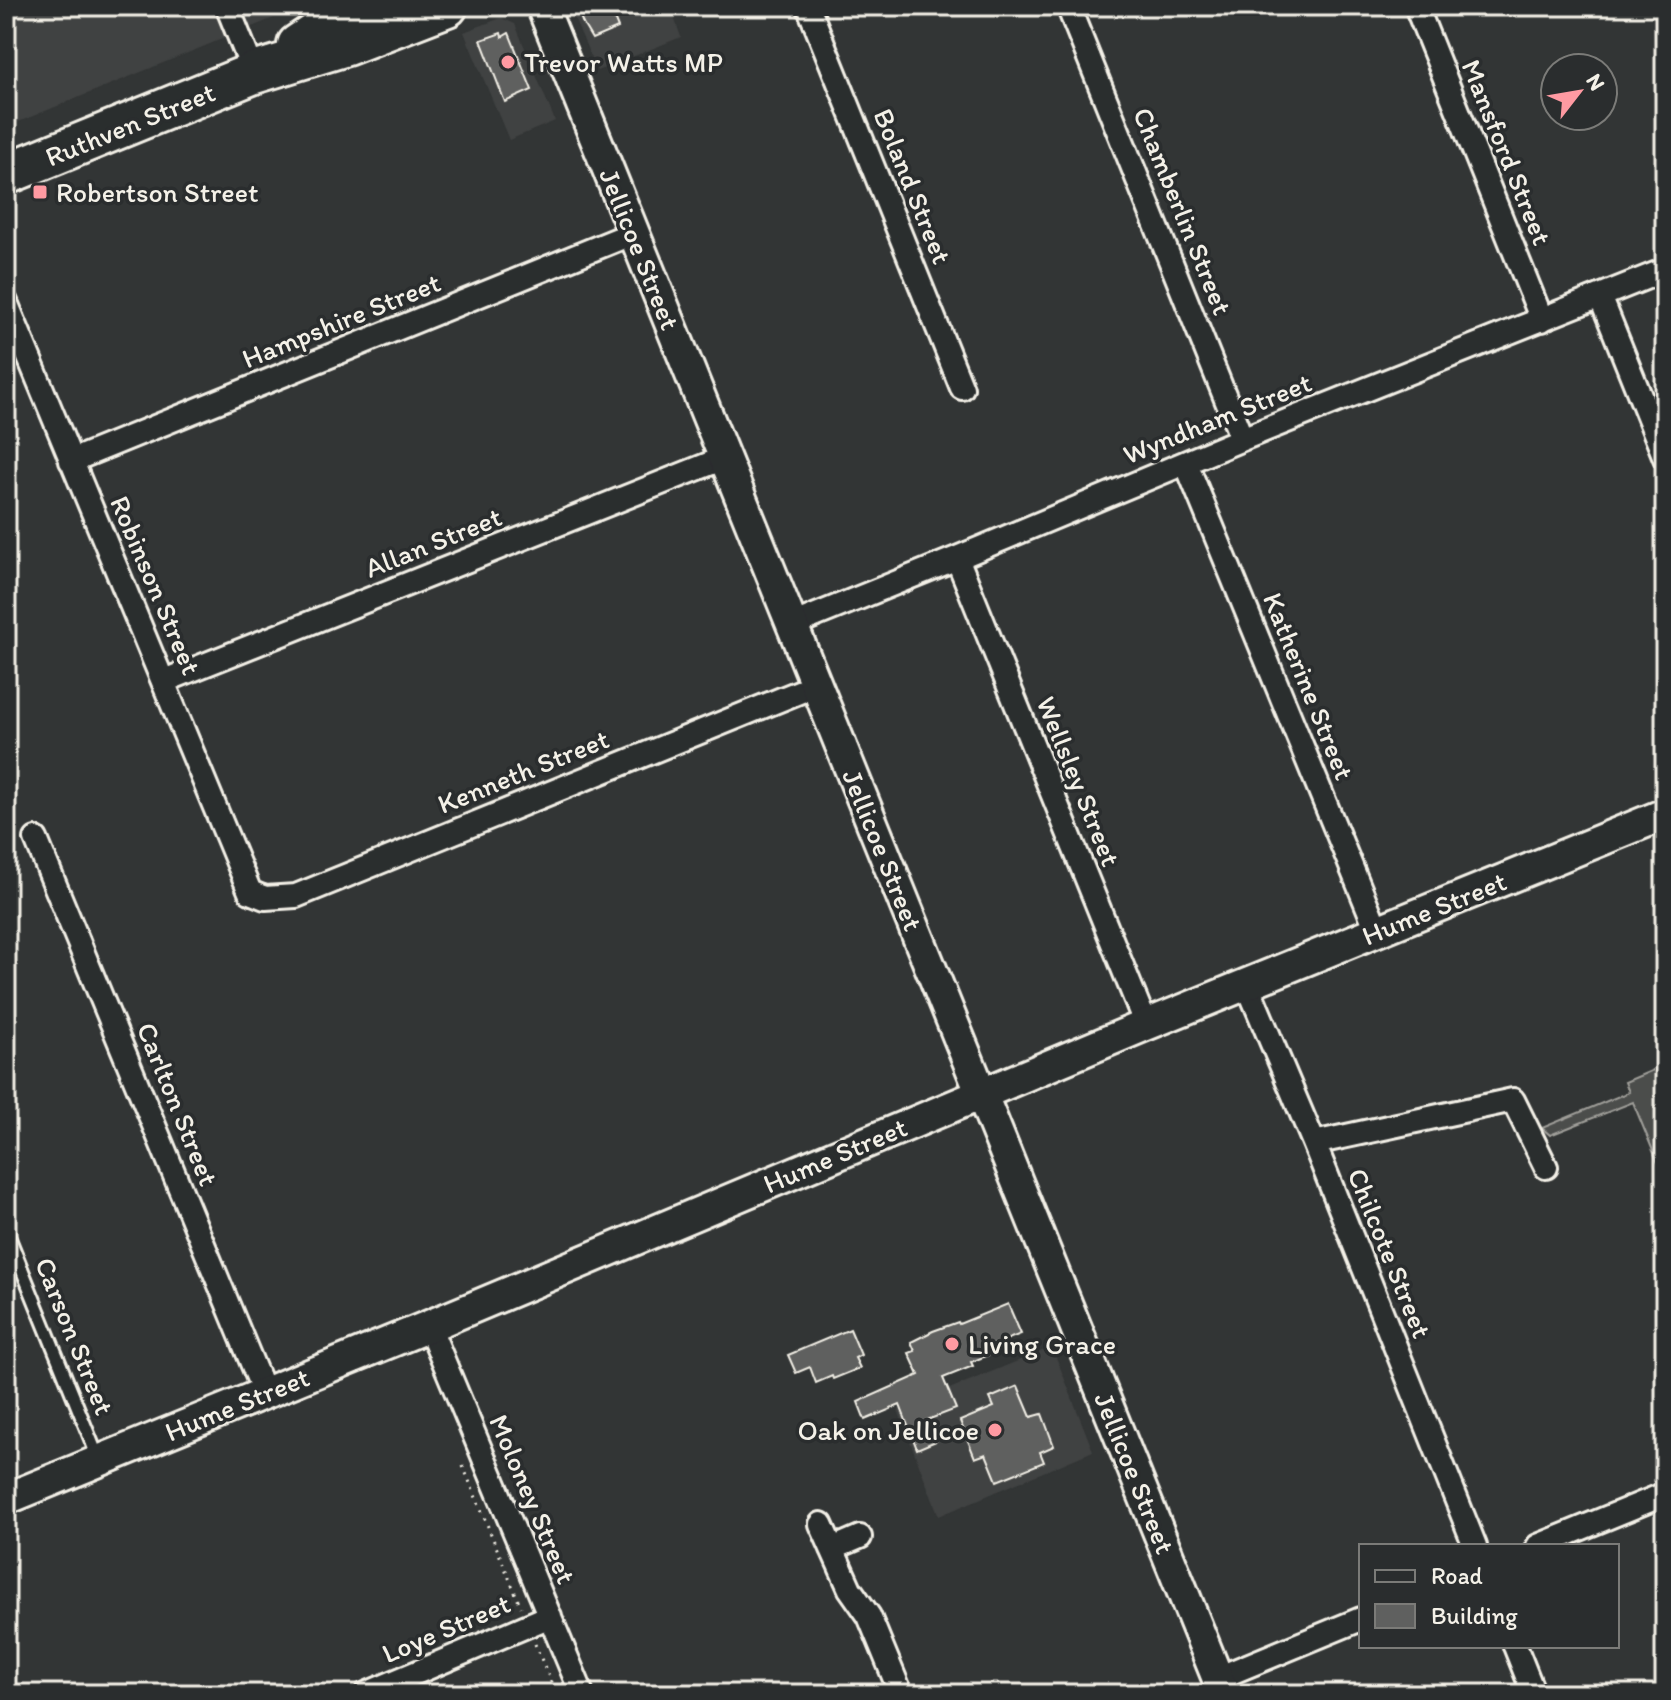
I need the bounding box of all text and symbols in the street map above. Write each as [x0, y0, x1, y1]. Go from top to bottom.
place label: Trevor Watts MP [524, 45, 723, 79]
north arrow [1539, 52, 1619, 132]
marker: Trevor Watts MP [499, 53, 517, 71]
street label: Mansford Street [1454, 54, 1560, 250]
text: N [1580, 69, 1611, 95]
street label: Ruthven Street [40, 74, 220, 174]
street label: Chamberlin Street [1126, 102, 1240, 320]
street label: Boland Street [866, 103, 960, 269]
street label: Jellicoe Street [592, 163, 688, 335]
place label: Robertson Street [56, 175, 258, 209]
marker: Robertson Street [31, 183, 49, 201]
street label: Hampshire Street [237, 265, 445, 375]
street label: Wyndham Street [1118, 365, 1316, 471]
street label: Robinson Street [103, 490, 209, 680]
street label: Allan Street [360, 499, 506, 585]
street label: Katherine Street [1256, 587, 1362, 785]
street label: Wellsley Street [1029, 691, 1129, 871]
street label: Kenneth Street [432, 721, 614, 821]
street label: Jellicoe Street [835, 764, 931, 936]
street label: Hume Street [1357, 864, 1511, 952]
street label: Carlton Street [130, 1017, 226, 1191]
street label: Hume Street [758, 1110, 912, 1200]
street label: Chilcote Street [1340, 1163, 1440, 1343]
street label: Carson Street [28, 1252, 122, 1420]
place label: Living Grace [968, 1327, 1116, 1361]
marker: Living Grace [943, 1335, 961, 1353]
street label: Hume Street [160, 1360, 314, 1448]
street label: Jellicoe Street [1087, 1387, 1183, 1559]
street label: Moloney Street [482, 1409, 584, 1589]
place label: Oak on Jellicoe [797, 1413, 979, 1447]
marker: Oak on Jellicoe [986, 1421, 1004, 1439]
legend [1359, 1544, 1619, 1648]
text: Road [1431, 1561, 1483, 1590]
street label: Loye Street [377, 1586, 515, 1670]
text: Building [1431, 1601, 1518, 1630]

